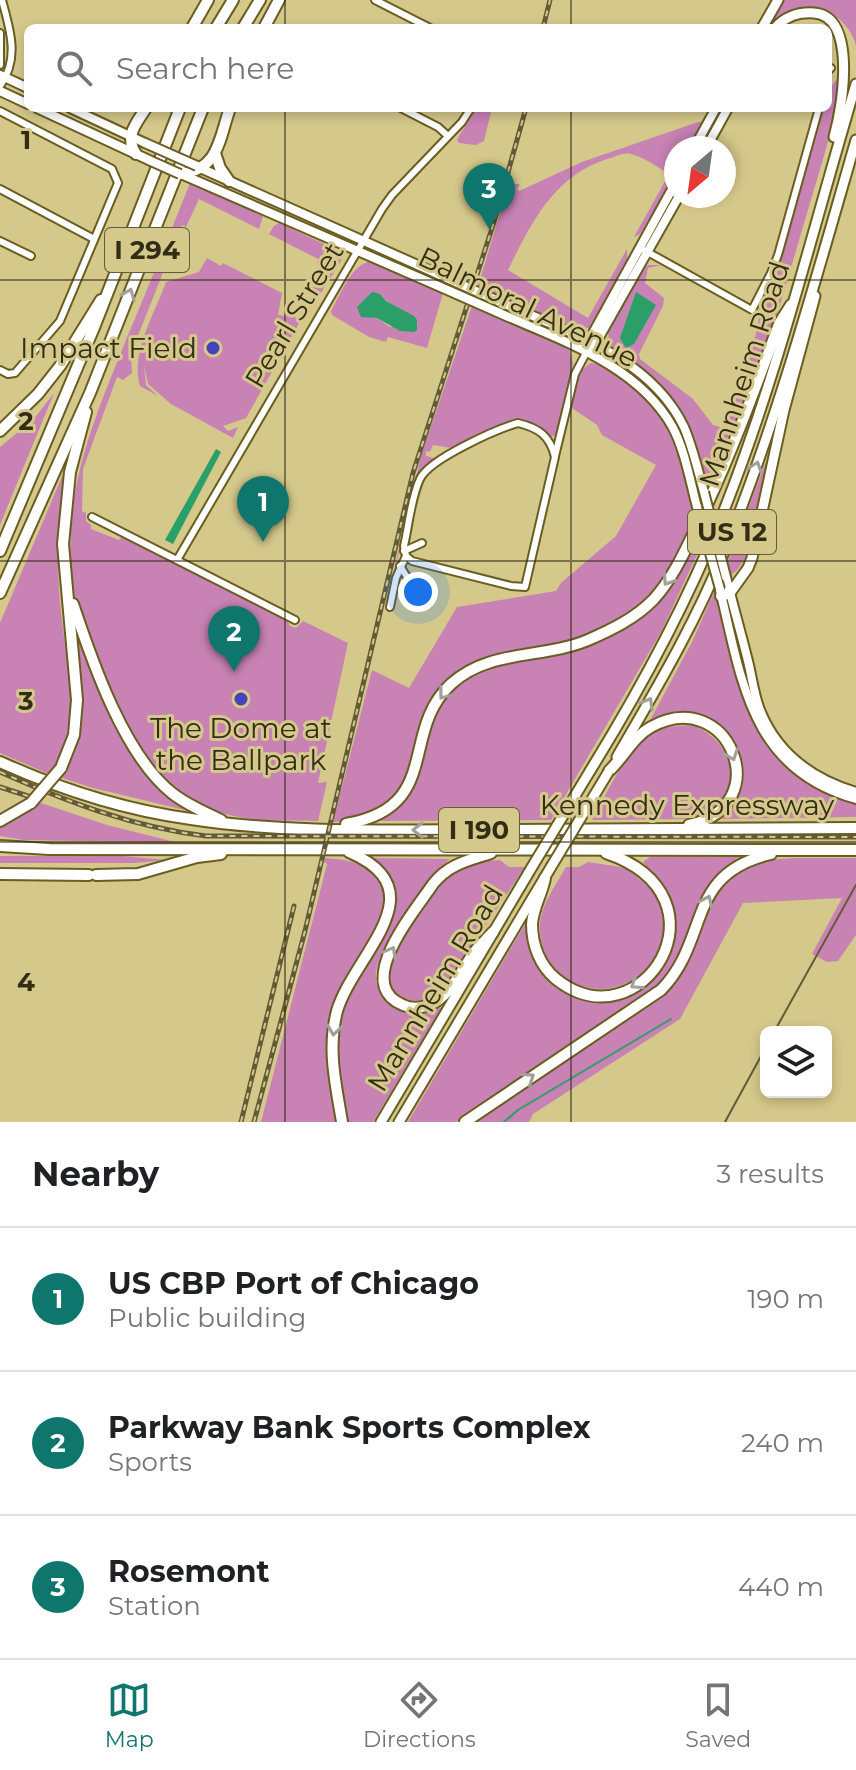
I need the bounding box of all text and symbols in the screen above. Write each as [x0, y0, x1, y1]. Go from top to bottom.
search box [24, 24, 832, 112]
icon: search [52, 46, 96, 90]
text: Search here [116, 50, 294, 87]
text: 1 [21, 124, 31, 156]
north arrow [664, 136, 736, 208]
pin: 3 [463, 163, 515, 229]
road number: I 294 [105, 228, 189, 272]
street label: Pearl Street [237, 236, 351, 394]
street label: Balmoral Avenue [413, 239, 643, 375]
street label: Mannheim Road [692, 257, 796, 491]
one-way arrow [119, 288, 136, 302]
place label: Impact Field [20, 331, 197, 365]
marker: Impact Field [204, 339, 222, 357]
text: 2 [18, 405, 34, 437]
one-way arrow [747, 461, 763, 475]
pin: 1 [237, 476, 289, 542]
road number: US 12 [688, 510, 776, 554]
one-way arrow [663, 571, 678, 585]
your location [398, 572, 438, 612]
pin: 2 [208, 606, 260, 672]
text: 3 [17, 685, 34, 717]
one-way arrow [440, 685, 454, 700]
marker: The Dome at the Ballpark [232, 690, 250, 708]
one-way arrow [638, 697, 654, 712]
place label: The Dome at the Ballpark [150, 711, 332, 777]
one-way arrow [723, 747, 739, 761]
street label: Kennedy Expressway [540, 788, 835, 822]
road number: I 190 [439, 808, 519, 852]
one-way arrow [411, 821, 424, 839]
street label: Mannheim Road [360, 879, 510, 1097]
one-way arrow [697, 895, 713, 909]
one-way arrow [381, 946, 397, 961]
text: 4 [17, 966, 35, 998]
one-way arrow [631, 974, 645, 989]
one-way arrow [326, 1023, 343, 1037]
map controls [760, 1026, 832, 1098]
button: layers [760, 1026, 832, 1098]
one-way arrow [521, 1073, 535, 1088]
text: Nearby [32, 1153, 159, 1195]
text: 3 results [717, 1158, 824, 1190]
text: US CBP Port of Chicago [108, 1265, 479, 1302]
text: 1 [53, 1283, 63, 1315]
text: 190 m [747, 1283, 824, 1315]
text: Public building [108, 1302, 306, 1334]
text: Parkway Bank Sports Complex [108, 1409, 591, 1446]
text: 2 [50, 1427, 66, 1459]
text: 240 m [741, 1427, 824, 1459]
text: Sports [108, 1446, 192, 1478]
text: Rosemont [108, 1553, 270, 1590]
text: 3 [50, 1571, 66, 1603]
text: 440 m [738, 1571, 824, 1603]
text: Station [108, 1590, 201, 1622]
tab: Map [105, 1678, 154, 1753]
tab: Directions [363, 1678, 476, 1753]
tab: Saved [685, 1678, 751, 1753]

